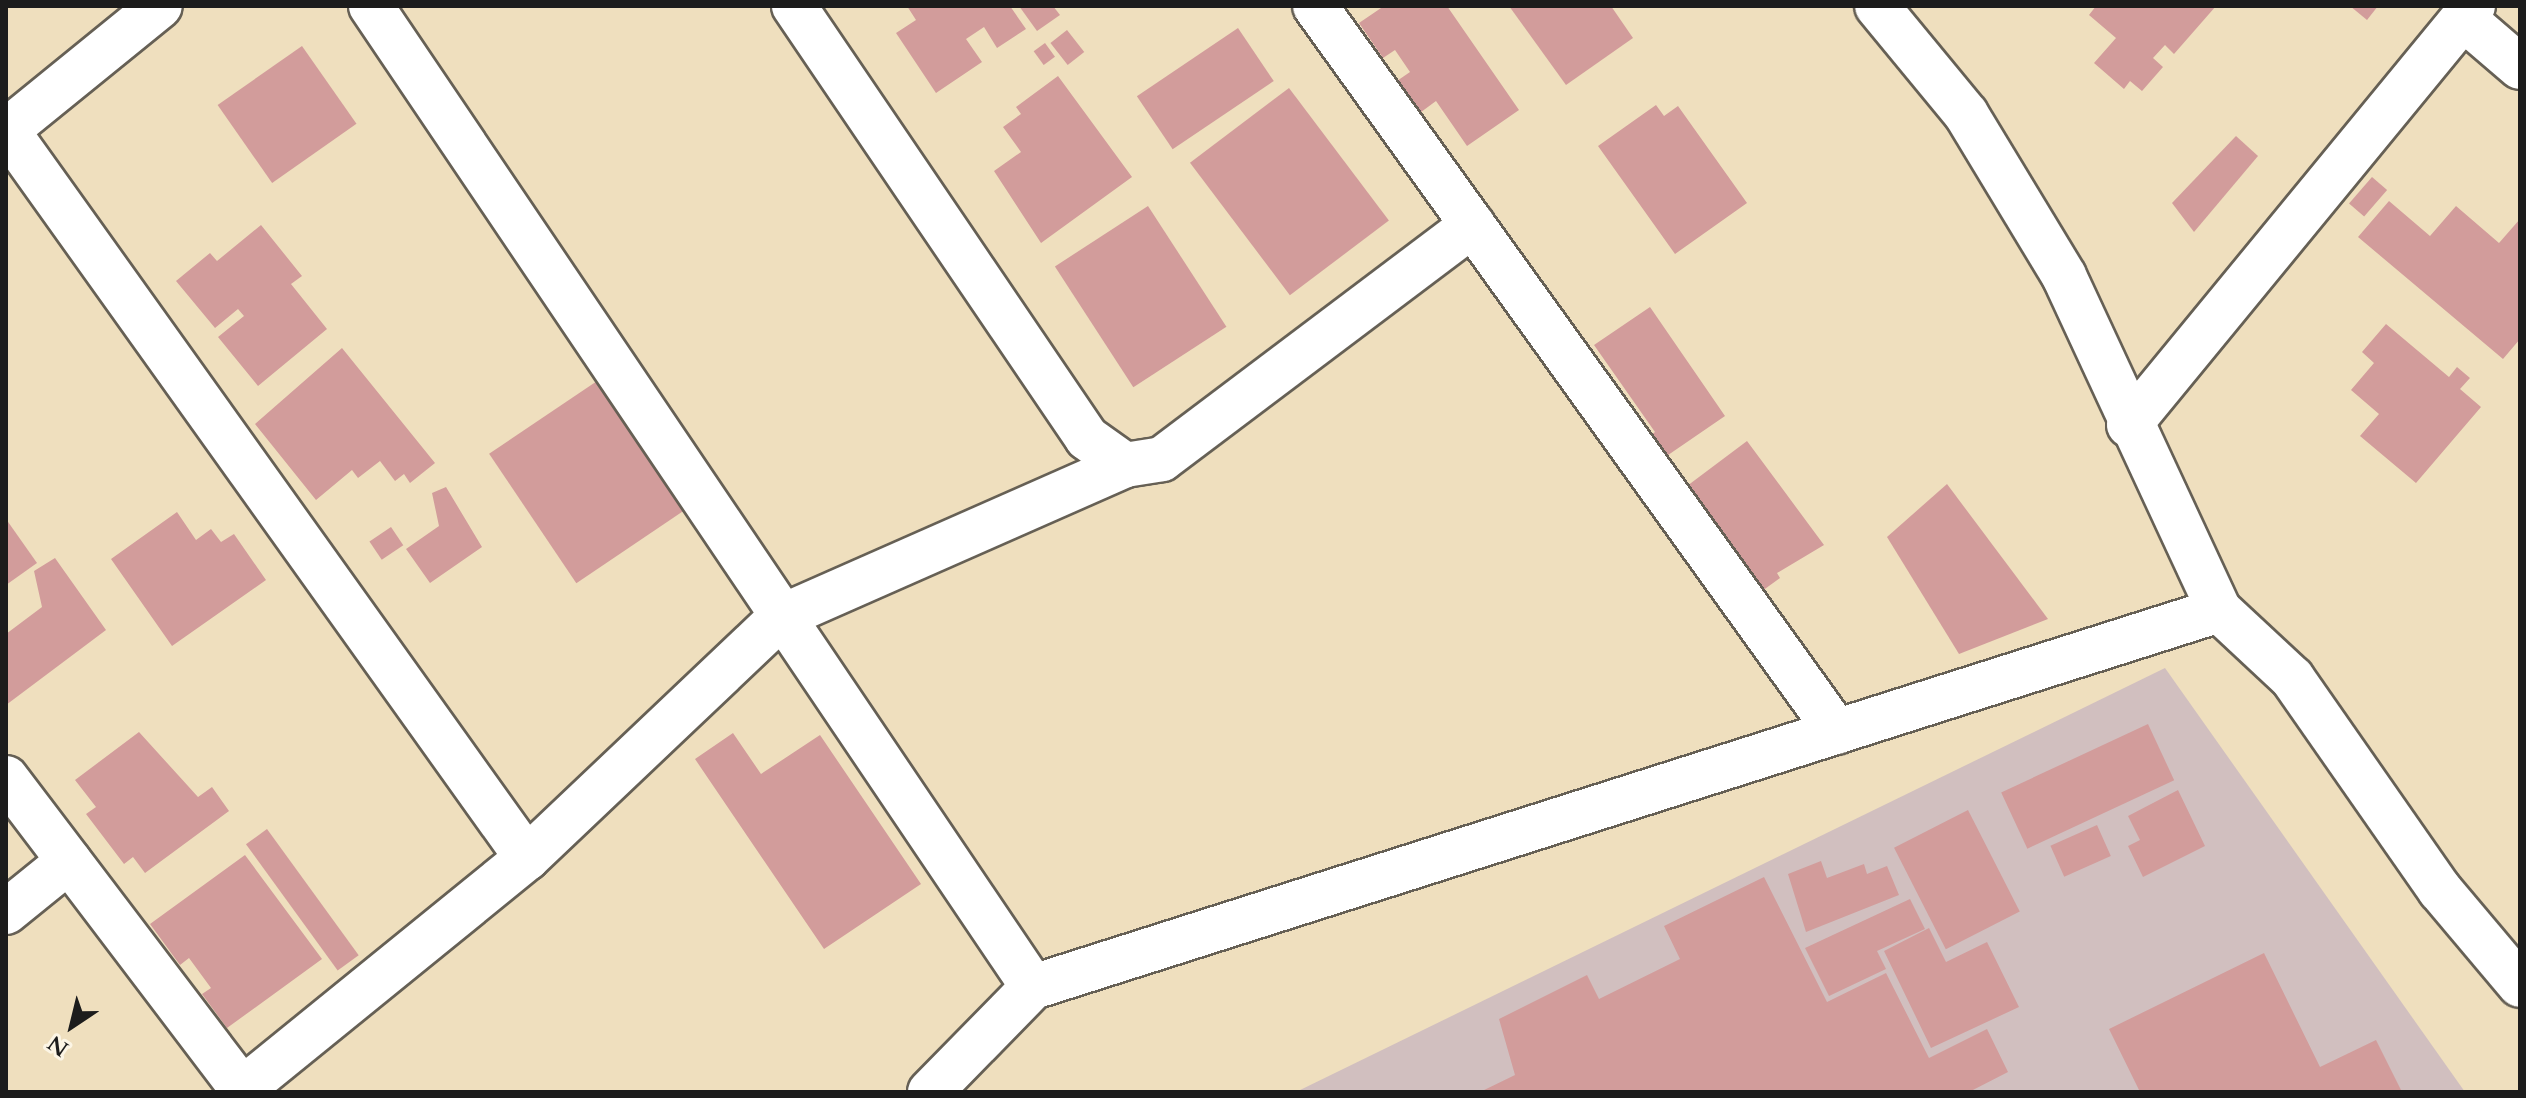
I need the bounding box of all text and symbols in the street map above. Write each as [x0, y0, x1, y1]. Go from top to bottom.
north arrow [32, 986, 112, 1066]
text: N [42, 1028, 75, 1063]

